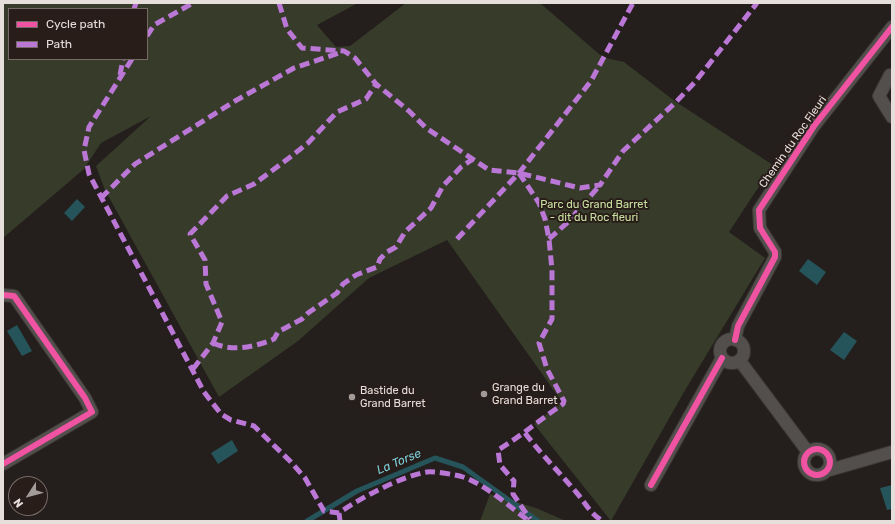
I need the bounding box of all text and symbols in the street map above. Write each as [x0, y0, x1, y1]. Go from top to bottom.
legend [8, 8, 148, 60]
text: Cycle path [46, 17, 105, 31]
text: Path [46, 37, 72, 51]
street label: Chemin du Roc Fleuri [756, 94, 830, 190]
park label: Parc du Grand Barret - dit du Roc fleuri [540, 198, 648, 224]
place label: Grange du Grand Barret [492, 381, 558, 407]
place label: Bastide du Grand Barret [360, 384, 426, 410]
marker: Grange du Grand Barret [479, 389, 489, 399]
marker: Bastide du Grand Barret [347, 392, 357, 402]
water label: La Torse [375, 446, 423, 478]
north arrow [8, 476, 48, 516]
text: N [11, 496, 26, 510]

